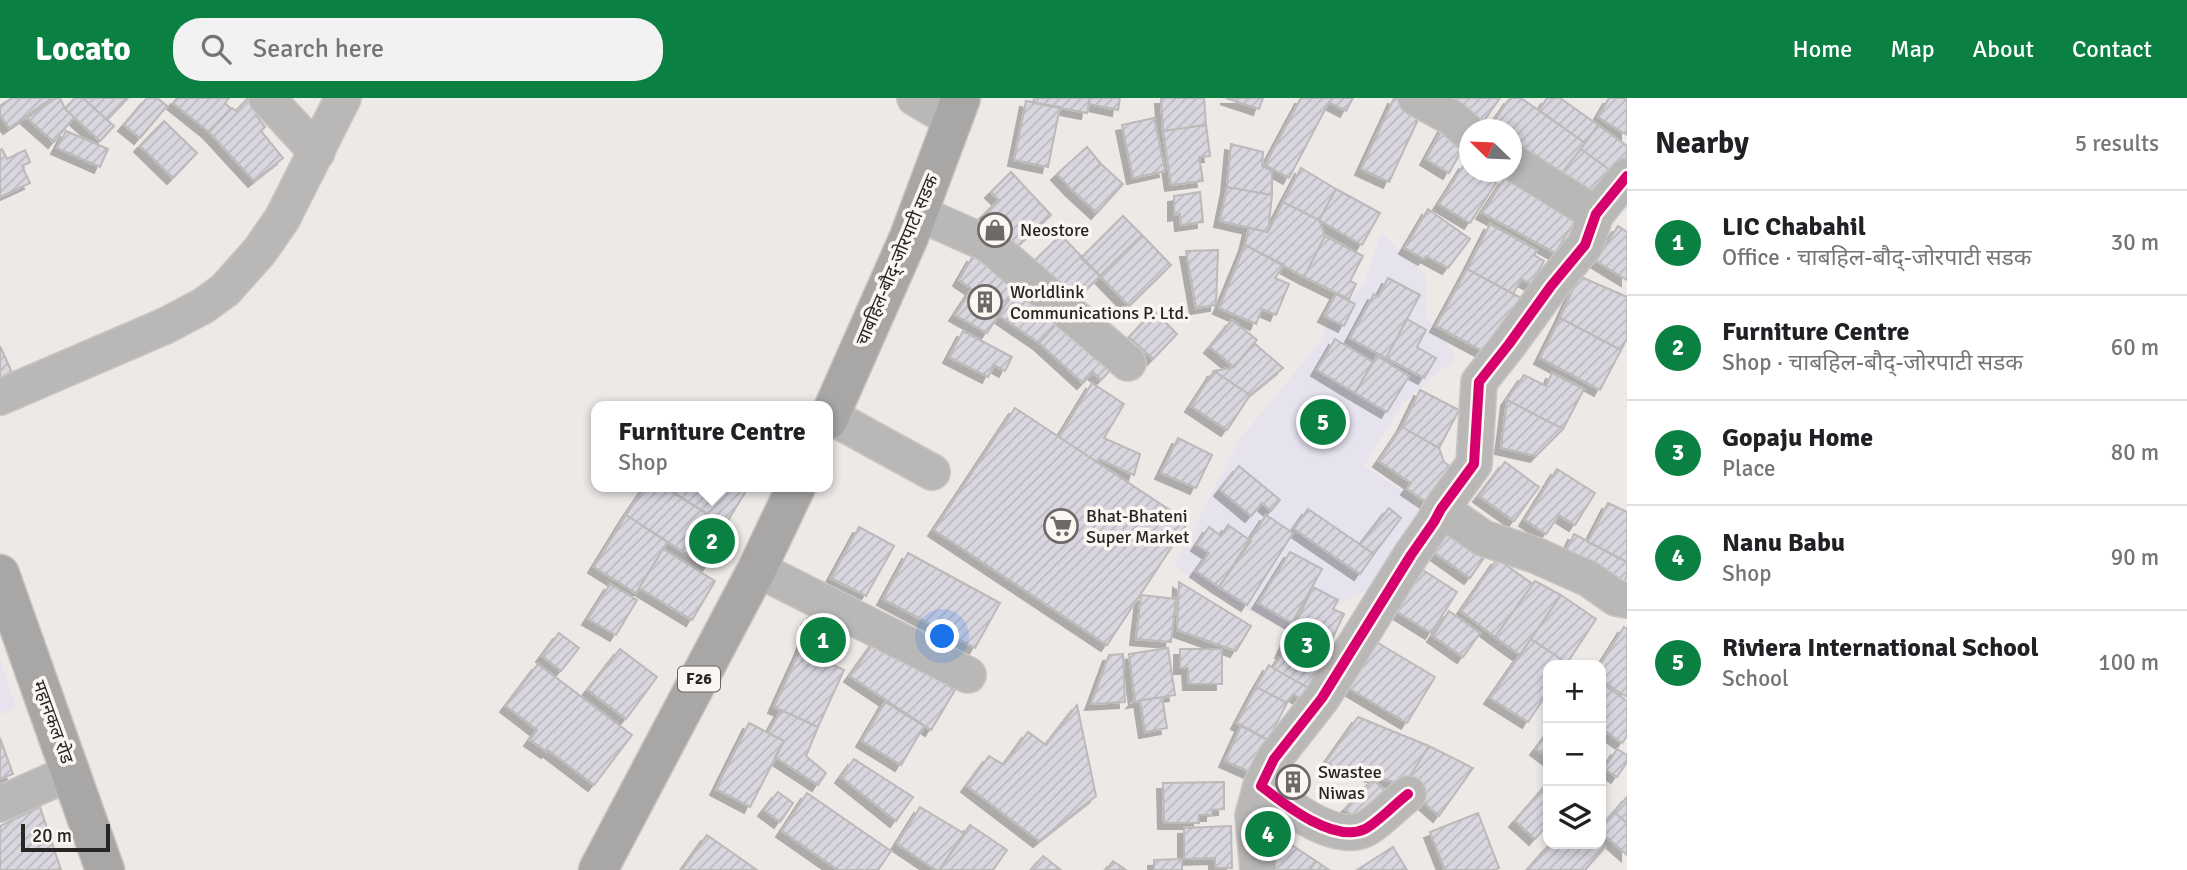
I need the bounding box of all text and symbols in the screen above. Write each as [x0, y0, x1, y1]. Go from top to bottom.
search box [173, 18, 663, 81]
text: Locato [35, 29, 131, 70]
icon: search [197, 30, 235, 68]
text: Search here [253, 33, 384, 65]
text: Home [1792, 34, 1852, 64]
text: Map [1890, 34, 1935, 64]
text: About [1973, 34, 2034, 64]
text: Contact [2072, 34, 2152, 64]
north arrow [1459, 119, 1522, 182]
text: Nearby [1655, 125, 1749, 162]
text: 5 results [2075, 129, 2159, 158]
street label: चाबहिल-बौद्-जोरपाटी सडक [851, 170, 944, 349]
shop icon: Neostore [976, 211, 1014, 249]
text: LIC Chabahil [1722, 211, 1866, 243]
place label: Neostore [1020, 219, 1089, 241]
text: 1 [1672, 228, 1684, 257]
text: 30 m [2111, 228, 2159, 257]
text: Office · चाबहिल-बौद्-जोरपाटी सडक [1722, 243, 2031, 272]
place label: Worldlink Communications P. Ltd. [1010, 281, 1189, 324]
building icon: Worldlink Communications P. Ltd. [966, 283, 1004, 321]
text: Furniture Centre [1722, 316, 1910, 348]
text: 2 [1672, 333, 1684, 362]
text: 60 m [2111, 333, 2159, 362]
text: Shop · चाबहिल-बौद्-जोरपाटी सडक [1722, 348, 2023, 377]
pin: 5 [1300, 396, 1346, 448]
popup [591, 401, 833, 492]
text: Furniture Centre [618, 416, 806, 448]
text: Gopaju Home [1722, 422, 1873, 454]
text: 3 [1672, 438, 1684, 467]
text: 80 m [2111, 438, 2159, 467]
text: Shop [618, 448, 668, 477]
text: Place [1722, 454, 1776, 483]
place label: Bhat-Bhateni Super Market [1086, 505, 1189, 548]
supermarket icon: Bhat-Bhateni Super Market [1042, 507, 1080, 545]
pin: 2 [689, 515, 735, 567]
text: Nanu Babu [1722, 527, 1845, 559]
text: 4 [1672, 543, 1684, 572]
text: 90 m [2111, 543, 2159, 572]
text: Shop [1722, 559, 1771, 588]
pin: 1 [800, 614, 846, 666]
your location [925, 619, 959, 653]
pin: 3 [1284, 619, 1330, 671]
text: Riviera International School [1722, 632, 2039, 664]
text: 5 [1672, 648, 1684, 677]
text: 100 m [2098, 648, 2159, 677]
map controls [1543, 660, 1606, 849]
button: + [1543, 660, 1606, 723]
text: School [1722, 664, 1789, 693]
road number: F26 [678, 666, 720, 692]
street label: महानकल रोड [28, 678, 78, 767]
button: − [1543, 723, 1606, 786]
place label: Swastee Niwas [1318, 761, 1382, 804]
building icon: Swastee Niwas [1274, 763, 1312, 801]
button: layers [1543, 786, 1606, 849]
pin: 4 [1245, 808, 1291, 860]
scale bar [21, 821, 110, 853]
text: 20 m [32, 824, 72, 848]

